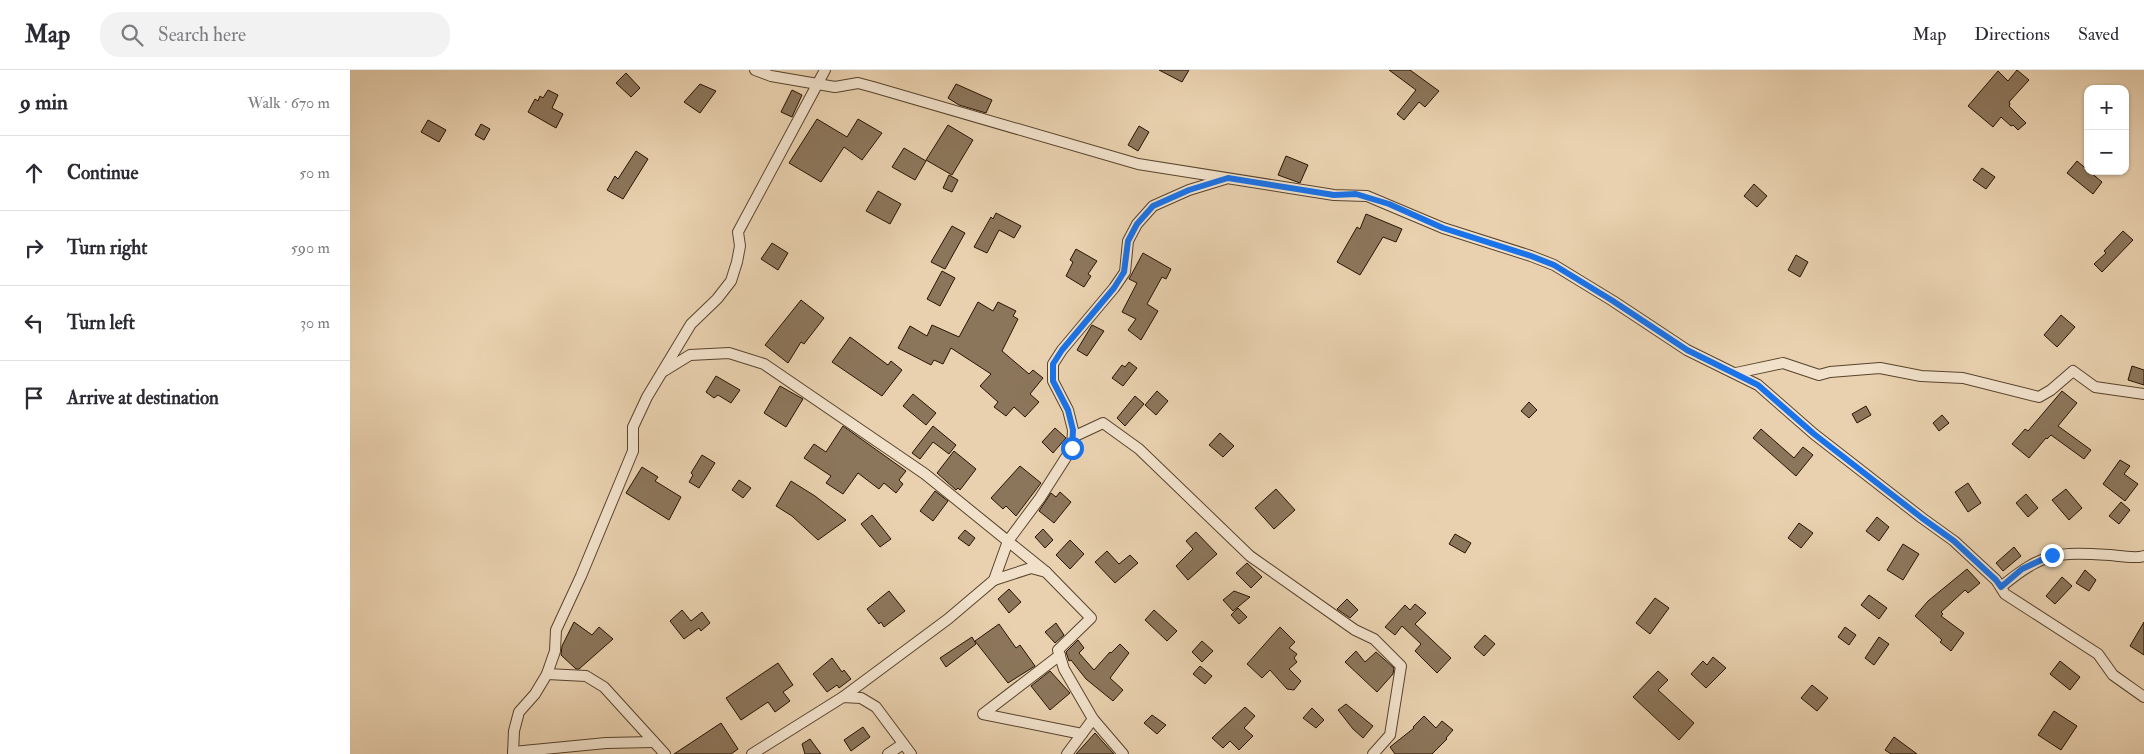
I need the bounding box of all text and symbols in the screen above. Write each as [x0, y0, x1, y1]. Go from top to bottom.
search box [100, 12, 450, 57]
text: Map [25, 19, 70, 50]
icon: search [118, 21, 146, 49]
text: Search here [158, 23, 246, 47]
text: Map [1913, 23, 1946, 46]
text: Directions [1974, 23, 2050, 46]
text: Saved [2078, 23, 2119, 46]
map controls [2084, 85, 2129, 175]
button: + [2084, 85, 2129, 130]
text: 9 min [20, 89, 68, 116]
text: Walk · 670 m [248, 93, 330, 113]
button: − [2084, 130, 2129, 175]
icon: ahead [20, 159, 48, 187]
text: Continue [67, 161, 138, 185]
text: 50 m [299, 163, 330, 183]
icon: right [20, 234, 48, 262]
text: Turn right [67, 236, 147, 260]
text: 590 m [291, 238, 330, 258]
icon: left [20, 309, 48, 337]
text: Turn left [67, 311, 135, 335]
text: 30 m [300, 313, 330, 333]
icon: arrive [20, 384, 48, 412]
text: Arrive at destination [67, 386, 219, 410]
route start [1061, 437, 1084, 460]
route end [2041, 544, 2064, 567]

